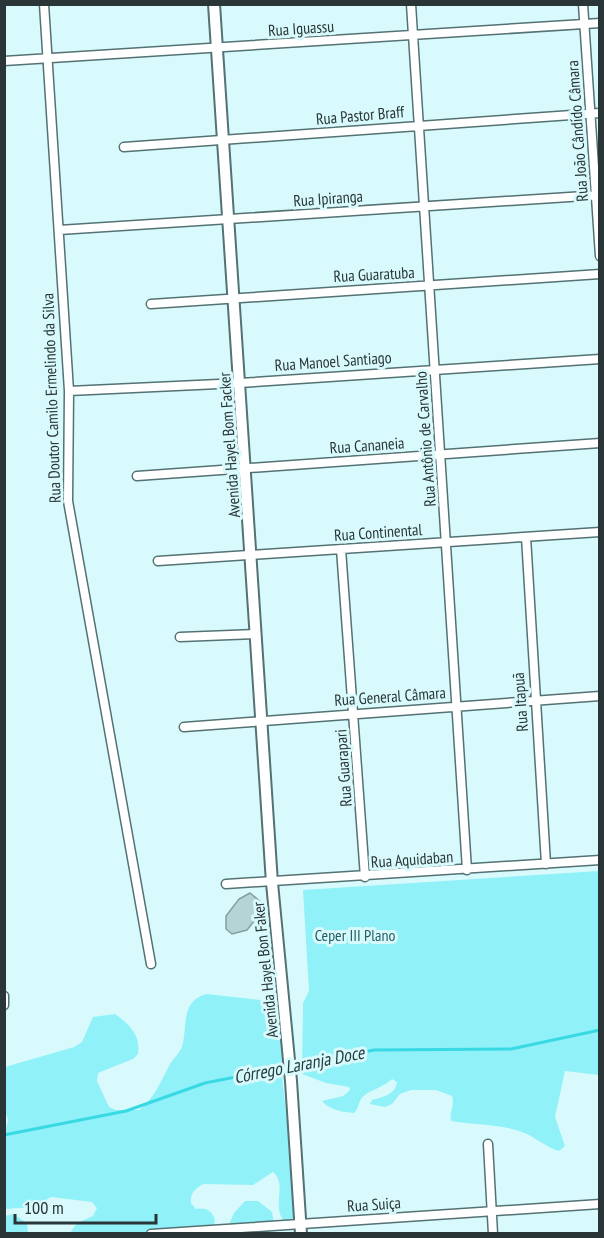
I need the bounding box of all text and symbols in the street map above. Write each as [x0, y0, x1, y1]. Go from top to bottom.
street label: Rua Iguassu [267, 16, 335, 40]
street label: Rua João Cândido Câmara [562, 60, 592, 202]
street label: Rua Pastor Braff [315, 101, 406, 129]
street label: Rua Ipiranga [293, 186, 363, 210]
street label: Rua Guaratuba [333, 262, 415, 286]
street label: Rua Doutor Camilo Ermelindo da Silva [37, 293, 65, 503]
street label: Rua Manoel Santiago [274, 347, 392, 375]
street label: Avenida Hayel Bom Facker [214, 371, 244, 518]
street label: Rua Antônio de Carvalho [410, 371, 440, 507]
street label: Rua Cananeia [329, 432, 405, 458]
street label: Rua Continental [333, 519, 423, 545]
street label: Rua Itapuã [508, 672, 532, 732]
street label: Rua General Câmara [334, 682, 446, 710]
street label: Rua Guarapari [330, 729, 356, 807]
street label: Rua Aquidaban [370, 846, 454, 872]
street label: Avenida Hayel Bon Faker [248, 900, 282, 1039]
park label: Ceper III Plano [315, 925, 395, 945]
water label: Córrego Laranja Doce [232, 1040, 367, 1088]
scale bar [15, 1187, 156, 1225]
street label: Rua Suiça [346, 1192, 402, 1216]
text: 100 m [24, 1196, 64, 1219]

